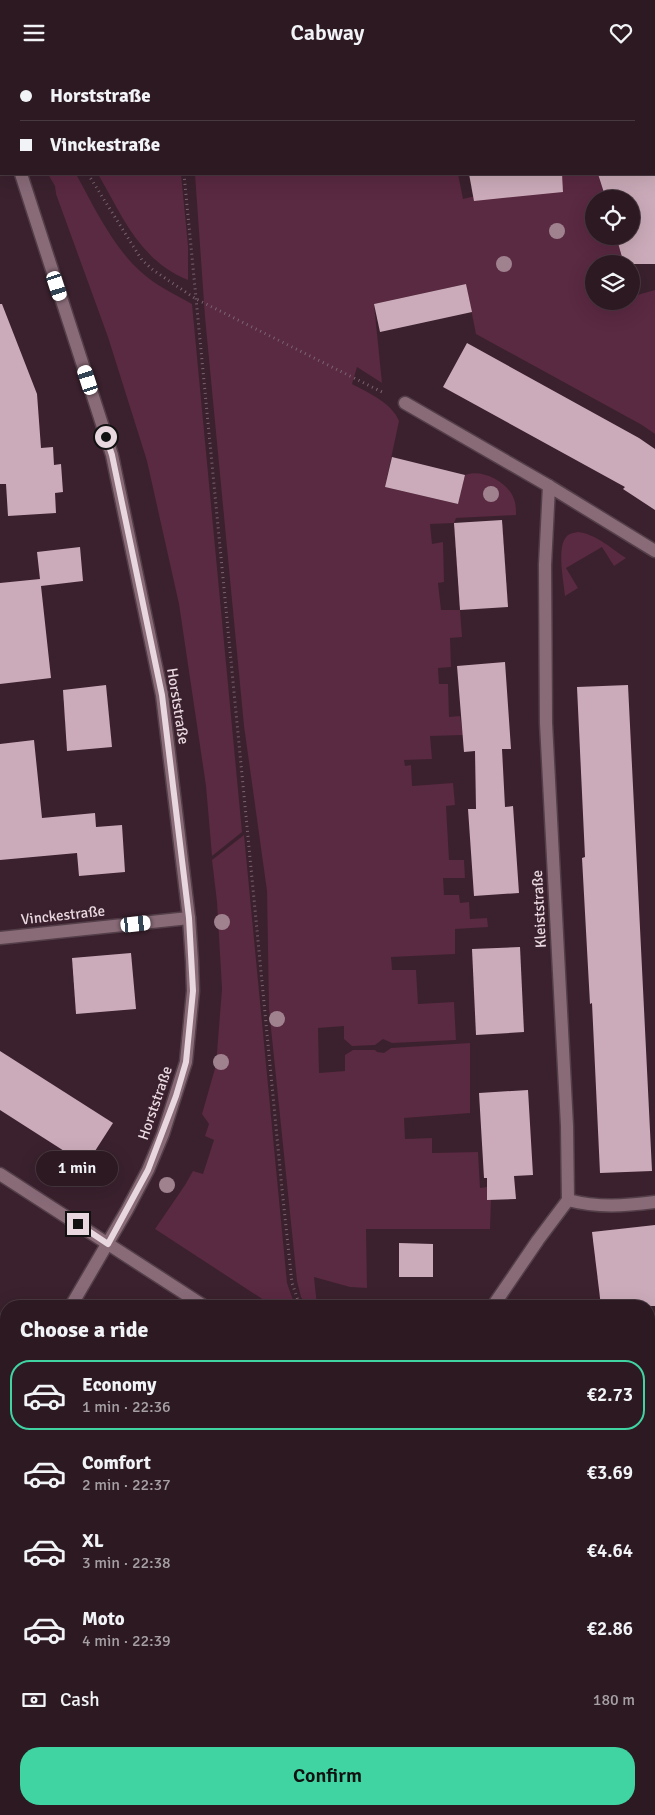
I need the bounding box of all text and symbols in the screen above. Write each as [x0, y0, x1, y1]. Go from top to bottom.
icon: menu [20, 19, 48, 47]
text: Cabway [291, 19, 364, 46]
icon: heart [607, 19, 635, 47]
text: Horststraße [50, 84, 151, 108]
text: Vinckestraße [50, 133, 160, 157]
map controls [585, 190, 640, 310]
button: locate [585, 190, 640, 245]
button: layers [585, 255, 640, 310]
car [45, 269, 68, 303]
car [76, 363, 99, 397]
route start [95, 426, 117, 448]
street label: Horststraße [163, 667, 193, 745]
street label: Kleiststraße [528, 869, 550, 949]
street label: Vinckestraße [20, 902, 106, 928]
car [120, 915, 151, 933]
street label: Horststraße [134, 1064, 176, 1142]
callout: 1 min [37, 1151, 119, 1187]
text: 1 min [58, 1158, 96, 1178]
route end [67, 1213, 89, 1235]
text: Choose a ride [20, 1316, 148, 1343]
icon: car [22, 1373, 67, 1418]
text: Economy [82, 1373, 156, 1397]
text: €2.73 [587, 1383, 633, 1407]
text: 1 min · 22:36 [82, 1397, 171, 1417]
icon: car [22, 1451, 67, 1496]
text: Comfort [82, 1451, 151, 1475]
text: €3.69 [587, 1461, 633, 1485]
text: 2 min · 22:37 [82, 1475, 171, 1495]
icon: car [22, 1529, 67, 1574]
text: XL [82, 1529, 104, 1553]
text: €4.64 [587, 1539, 633, 1563]
text: 3 min · 22:38 [82, 1553, 171, 1573]
icon: car [22, 1607, 67, 1652]
text: Moto [82, 1607, 125, 1631]
text: €2.86 [587, 1617, 633, 1641]
text: 4 min · 22:39 [82, 1631, 171, 1651]
icon: cash [20, 1686, 48, 1714]
text: Cash [60, 1688, 100, 1712]
text: 180 m [593, 1690, 635, 1710]
button: Confirm [20, 1747, 635, 1805]

